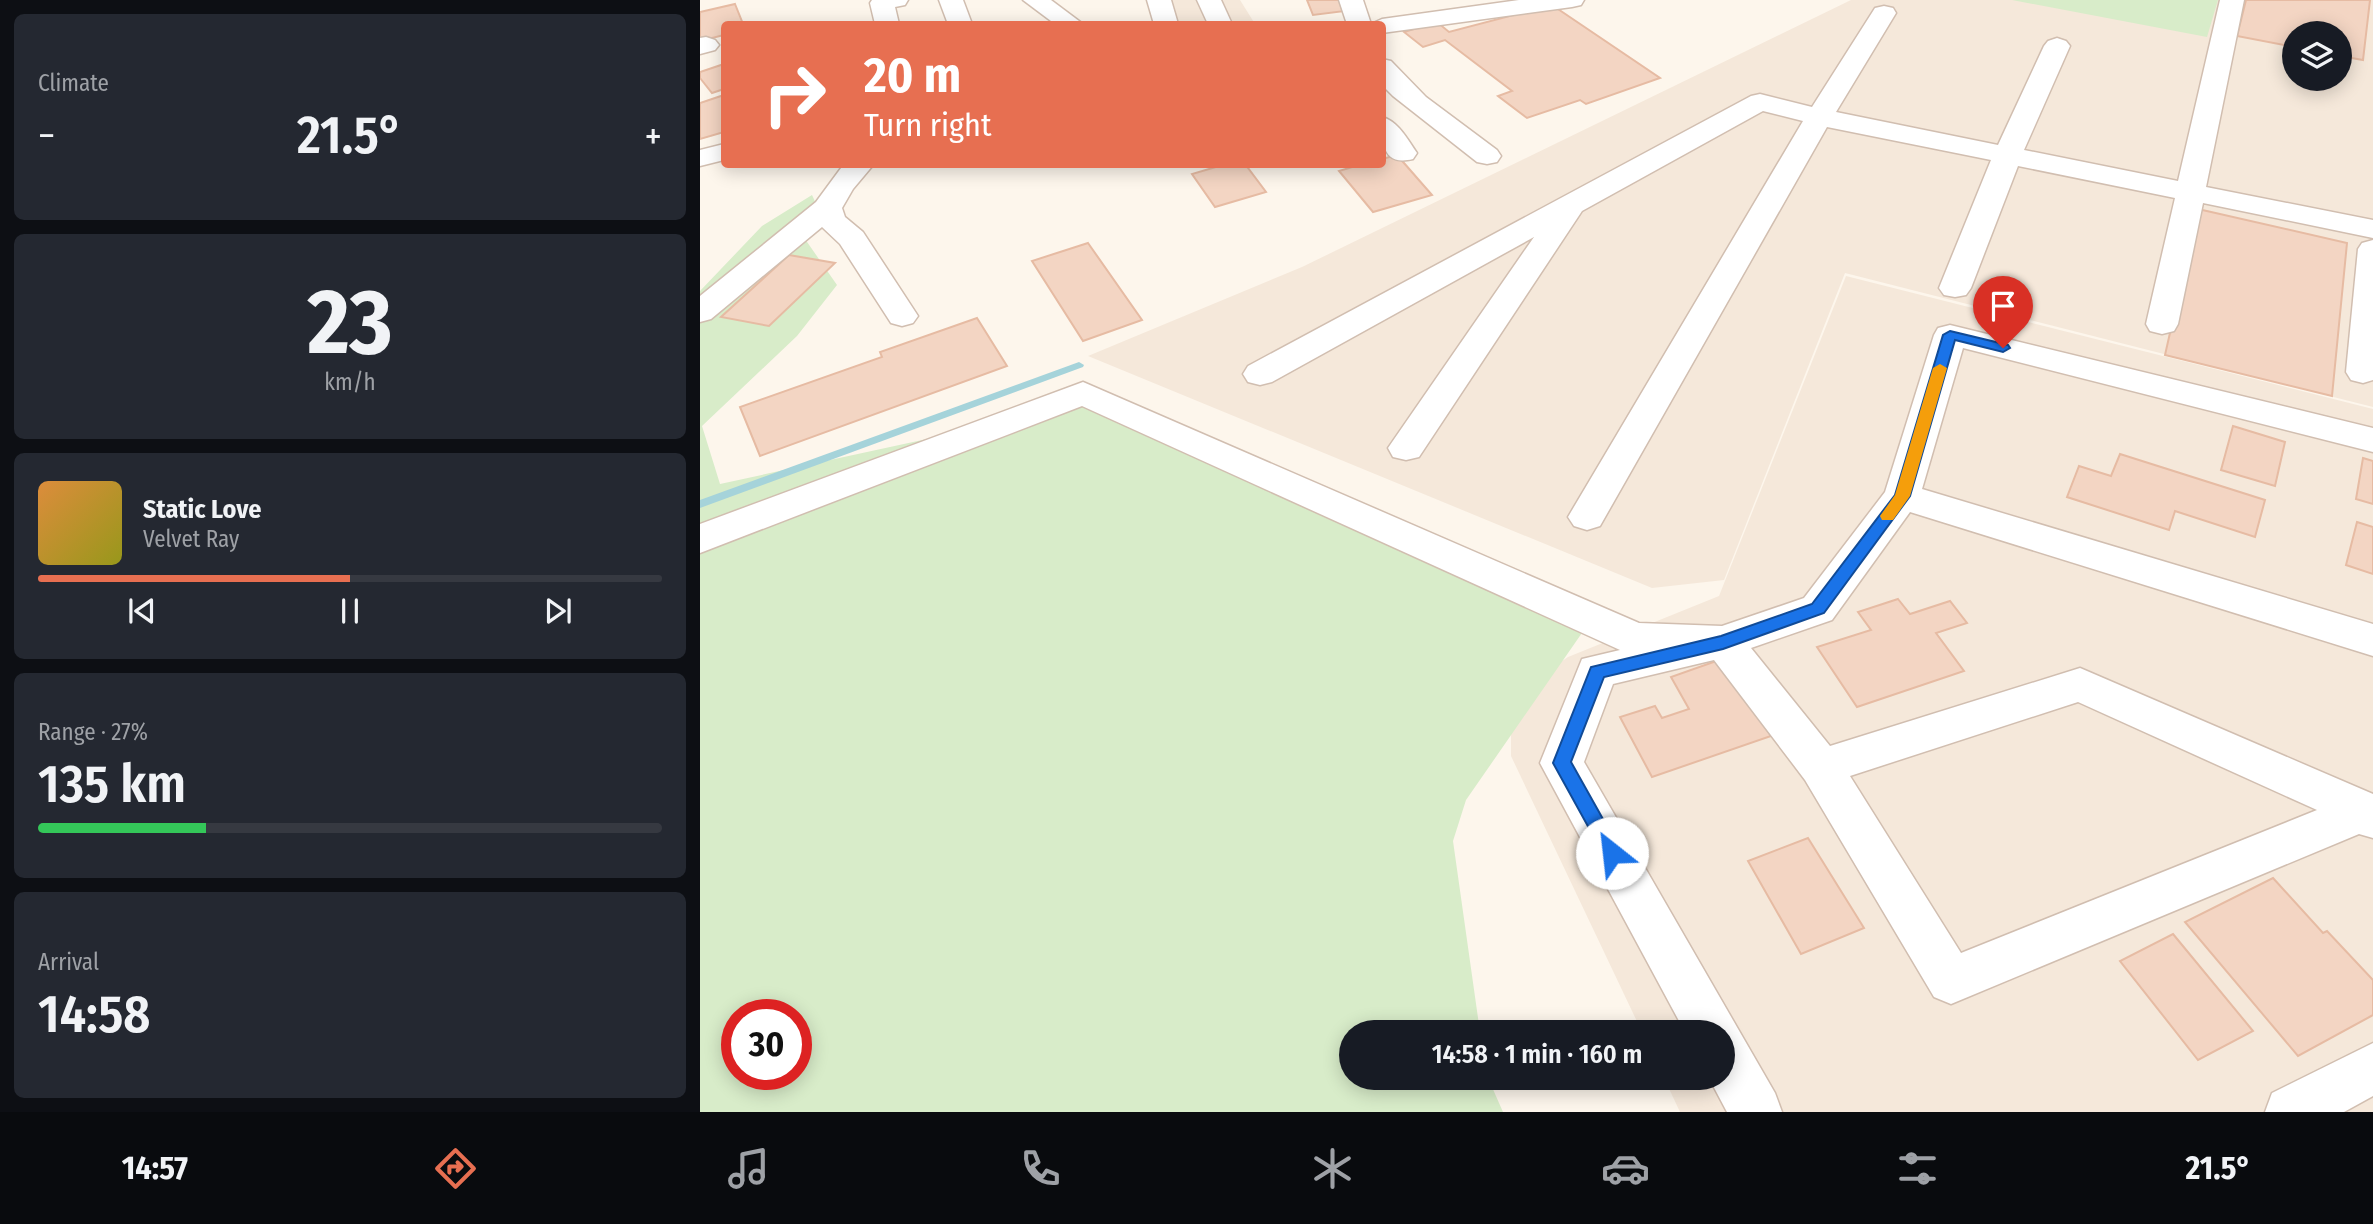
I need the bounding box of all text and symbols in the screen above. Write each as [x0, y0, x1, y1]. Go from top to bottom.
map controls [2282, 21, 2352, 91]
button: layers [2282, 21, 2352, 91]
text: 20 m [864, 46, 961, 105]
icon: right [749, 49, 840, 140]
text: Climate [38, 69, 109, 97]
text: 21.5° [297, 104, 403, 167]
text: Turn right [864, 106, 991, 144]
text: − [38, 113, 55, 159]
text: + [645, 113, 662, 159]
text: 23 [307, 268, 393, 377]
pin [1973, 276, 2033, 348]
icon: arrive [1984, 287, 2022, 325]
text: km/h [324, 368, 376, 396]
text: Static Love [143, 494, 261, 525]
text: Velvet Ray [143, 525, 239, 553]
icon: previous [123, 592, 161, 630]
icon: pause [331, 592, 369, 630]
icon: next [539, 592, 577, 630]
text: Range · 27% [38, 718, 148, 746]
text: 135 km [38, 753, 186, 816]
position arrow [1575, 816, 1649, 890]
text: Arrival [38, 948, 99, 976]
text: 14:58 [38, 983, 150, 1046]
speed limit sign: 30 [721, 999, 812, 1090]
text: 14:58 · 1 min · 160 m [1432, 1039, 1642, 1070]
icon: directions [431, 1144, 480, 1193]
icon: music [724, 1144, 773, 1193]
icon: phone [1016, 1144, 1065, 1193]
icon: climate [1308, 1144, 1357, 1193]
icon: car [1601, 1144, 1650, 1193]
icon: filters [1893, 1144, 1942, 1193]
text: 14:57 [122, 1149, 188, 1187]
text: 21.5° [2185, 1149, 2251, 1187]

